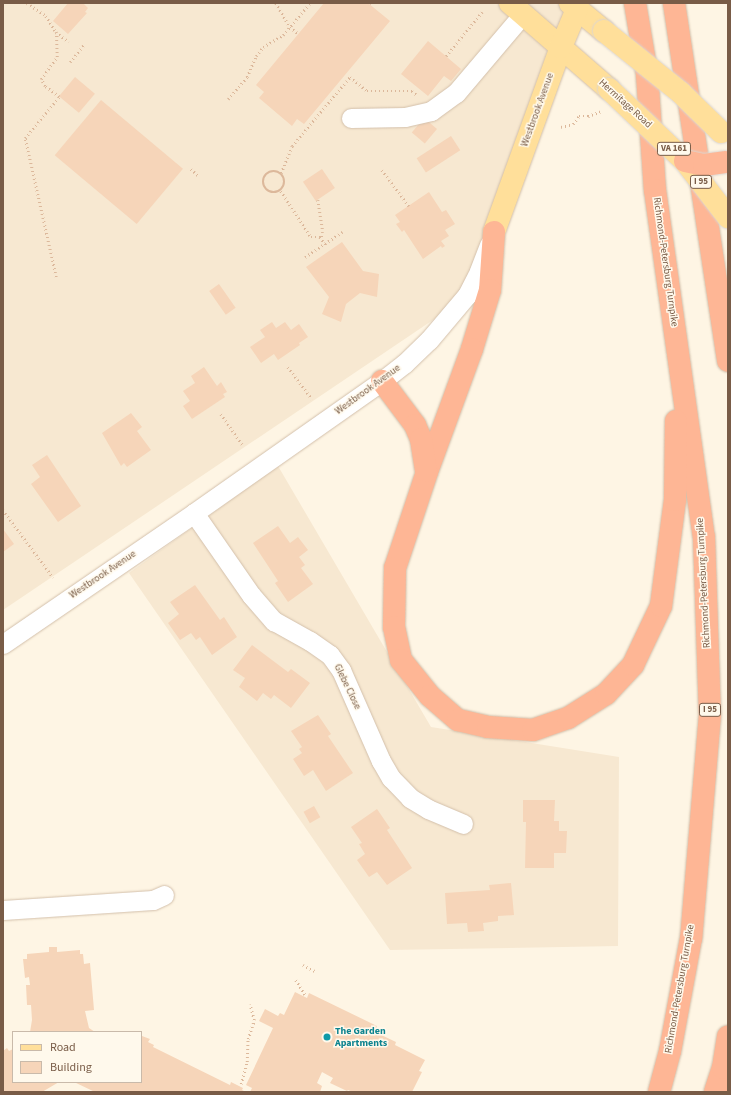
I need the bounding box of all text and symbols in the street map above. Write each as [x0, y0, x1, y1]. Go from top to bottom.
street label: Westbrook Avenue [519, 71, 557, 149]
street label: Hermitage Road [596, 77, 654, 131]
road number: VA 161 [656, 142, 692, 156]
road number: I 95 [689, 175, 713, 189]
street label: Richmond-Petersburg Turnpike [650, 197, 680, 327]
street label: Westbrook Avenue [333, 362, 403, 418]
street label: Richmond-Petersburg Turnpike [695, 518, 713, 648]
street label: Westbrook Avenue [67, 548, 139, 602]
street label: Glebe Close [331, 662, 363, 712]
road number: I 95 [698, 703, 722, 717]
street label: Richmond-Petersburg Turnpike [663, 924, 697, 1054]
place label: The Garden Apartments [335, 1025, 387, 1048]
legend [12, 1031, 142, 1083]
marker: The Garden Apartments [322, 1032, 332, 1042]
text: Road [50, 1039, 76, 1056]
text: Building [50, 1059, 92, 1076]

